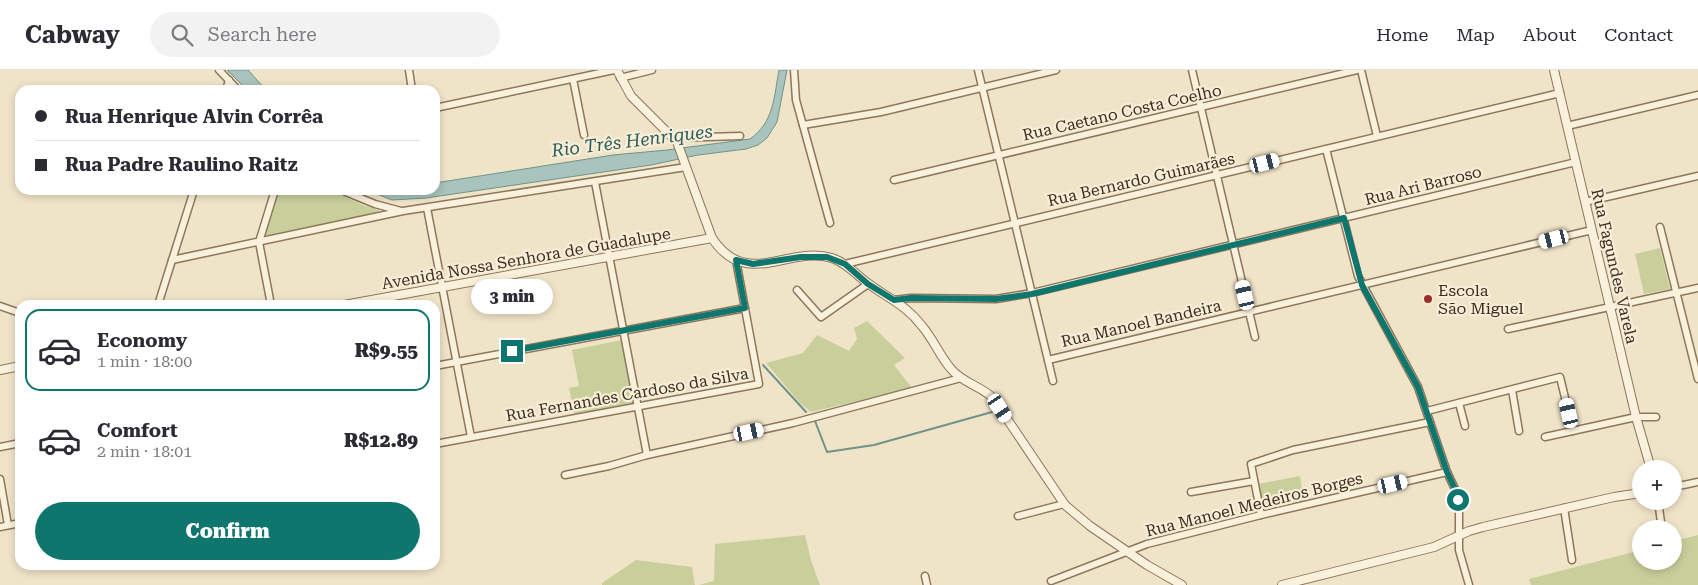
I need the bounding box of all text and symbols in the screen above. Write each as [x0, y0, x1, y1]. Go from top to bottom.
search box [150, 12, 500, 57]
text: Cabway [25, 21, 120, 49]
icon: search [168, 21, 196, 49]
text: Search here [208, 23, 317, 46]
text: Home [1376, 24, 1428, 45]
text: Map [1456, 24, 1495, 45]
text: About [1523, 24, 1576, 45]
text: Contact [1604, 24, 1673, 45]
street label: Rua Caetano Costa Coelho [1021, 80, 1224, 145]
text: Rua Henrique Alvin Corrêa [65, 105, 323, 128]
water label: Rio Três Henriques [549, 120, 714, 161]
street label: Rua Bernardo Guimarães [1046, 149, 1237, 210]
car [1248, 152, 1281, 174]
text: Rua Padre Raulino Raitz [65, 153, 298, 176]
street label: Rua Ari Barroso [1363, 162, 1484, 209]
street label: Rua Fagundes Varela [1587, 187, 1642, 346]
street label: Avenida Nossa Senhora de Guadalupe [380, 224, 672, 293]
car [1537, 228, 1570, 250]
callout: 3 min [471, 278, 553, 314]
car [1234, 279, 1255, 311]
place label: Escola São Miguel [1438, 281, 1523, 318]
text: 3 min [490, 287, 534, 306]
marker: Escola São Miguel [1422, 293, 1434, 305]
street label: Rua Manoel Bandeira [1059, 296, 1223, 351]
icon: car [37, 328, 82, 373]
text: Economy [97, 329, 187, 352]
text: R$9.55 [355, 339, 418, 362]
route end [501, 340, 523, 362]
text: 1 min · 18:00 [97, 352, 192, 371]
street label: Rua Fernandes Cardoso da Silva [504, 364, 750, 425]
car [985, 391, 1014, 425]
car [1558, 397, 1579, 429]
icon: car [37, 418, 82, 463]
text: Comfort [97, 419, 178, 442]
car [732, 422, 765, 442]
text: R$12.89 [344, 429, 418, 452]
text: 2 min · 18:01 [97, 442, 192, 461]
map controls [1632, 460, 1682, 570]
button: + [1632, 460, 1682, 510]
street label: Rua Manoel Medeiros Borges [1144, 468, 1365, 541]
car [1376, 473, 1409, 495]
route start [1447, 489, 1469, 511]
button: Confirm [35, 502, 420, 560]
button: − [1632, 520, 1682, 570]

